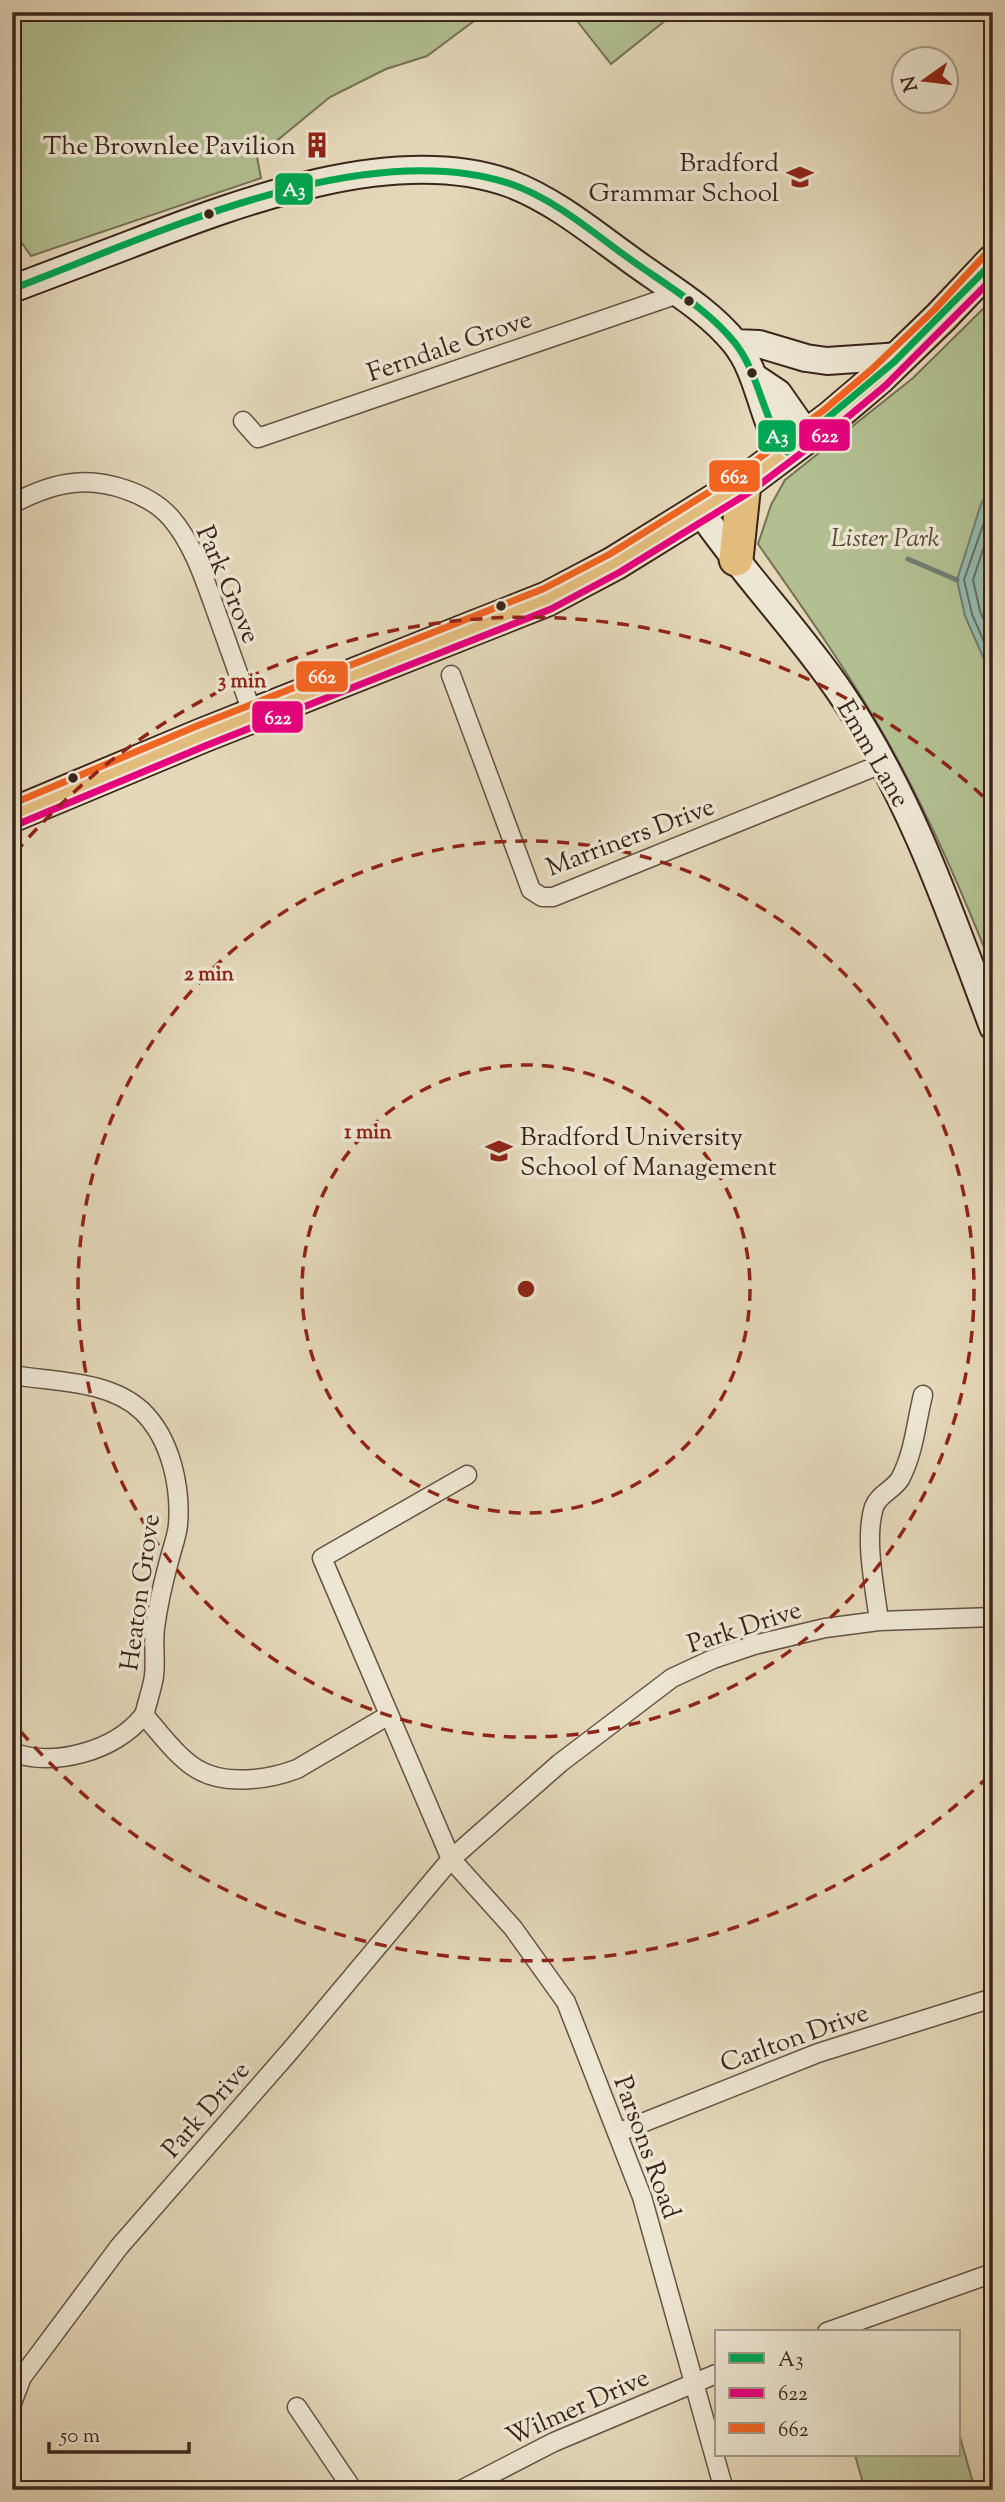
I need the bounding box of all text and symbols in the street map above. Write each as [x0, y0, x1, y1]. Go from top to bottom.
north arrow [890, 46, 960, 116]
text: N [896, 73, 926, 94]
place label: The Brownlee Pavilion [43, 129, 296, 166]
building icon: The Brownlee Pavilion [302, 130, 332, 160]
place label: Bradford Grammar School [588, 146, 779, 213]
school or university icon: Bradford Grammar School [785, 162, 815, 192]
line badge: A3 [274, 172, 314, 206]
text: A3 [282, 178, 306, 205]
unlabelled marker [202, 207, 216, 221]
unlabelled marker [682, 294, 696, 308]
street label: Ferndale Grove [363, 302, 537, 393]
unlabelled marker [745, 366, 759, 380]
line badge: 622 [798, 418, 851, 452]
line badge: A3 [757, 419, 797, 453]
text: 622 [811, 424, 839, 451]
text: A3 [765, 425, 789, 452]
line badge: 662 [708, 459, 761, 493]
text: 662 [720, 465, 748, 492]
street label: Park Grove [185, 520, 268, 650]
park label: Lister Park [830, 521, 940, 558]
unlabelled marker [494, 599, 508, 613]
line badge: 662 [295, 660, 349, 693]
text: 662 [308, 665, 336, 692]
text: 3 min [218, 667, 267, 697]
street label: Emm Lane [826, 693, 918, 815]
line badge: 622 [251, 700, 304, 734]
text: 622 [264, 706, 292, 733]
unlabelled marker [66, 771, 80, 785]
street label: Marriners Drive [541, 789, 720, 887]
text: 2 min [184, 960, 235, 990]
text: 1 min [344, 1118, 392, 1148]
place label: Bradford University School of Management [520, 1120, 777, 1187]
school or university icon: Bradford University School of Management [484, 1136, 514, 1166]
centre of rings [514, 1277, 538, 1301]
street label: Heaton Grove [112, 1512, 171, 1673]
street label: Park Drive [683, 1593, 807, 1664]
street label: Carlton Drive [716, 1995, 874, 2083]
street label: Park Drive [154, 2054, 259, 2167]
street label: Parsons Road [603, 2071, 689, 2225]
legend [715, 2330, 960, 2456]
text: A3 [778, 2346, 804, 2376]
street label: Wilmer Drive [501, 2360, 656, 2456]
text: 622 [778, 2380, 808, 2410]
scale bar [49, 2411, 189, 2455]
text: 662 [778, 2416, 809, 2446]
text: 50 m [59, 2422, 100, 2452]

